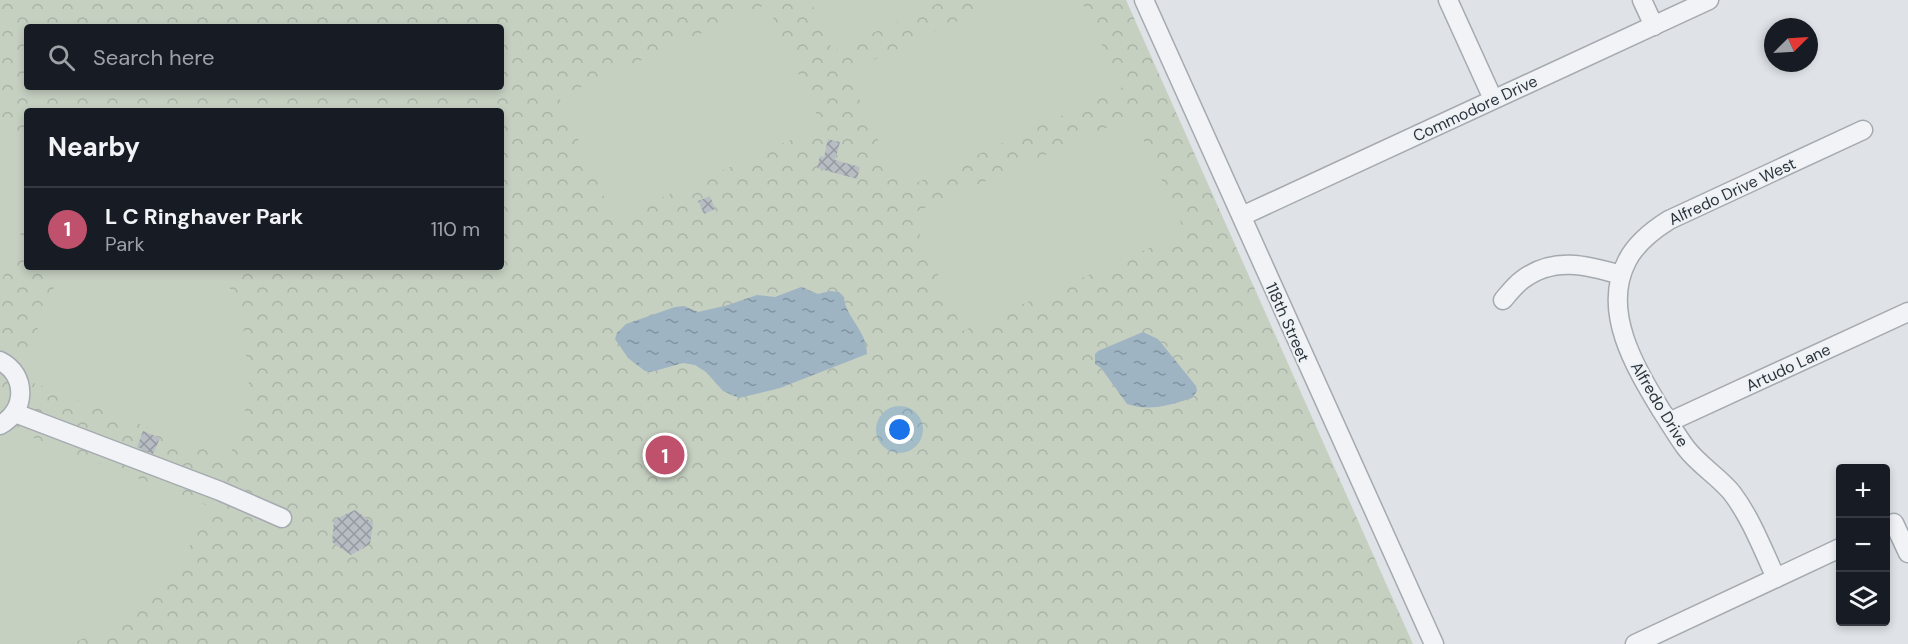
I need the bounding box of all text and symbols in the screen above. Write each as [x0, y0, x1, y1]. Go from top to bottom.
north arrow [1764, 18, 1818, 72]
search box [24, 24, 504, 90]
icon: search [45, 41, 78, 74]
text: Search here [93, 43, 214, 72]
street label: Commodore Drive [1409, 70, 1541, 147]
text: Nearby [48, 130, 140, 164]
street label: Alfredo Drive West [1665, 153, 1799, 230]
text: L C Ringhaver Park [105, 202, 303, 231]
text: 1 [64, 216, 71, 242]
text: 110 m [431, 216, 480, 242]
text: Park [105, 231, 145, 257]
street label: 118th Street [1261, 279, 1314, 365]
street label: Artudo Lane [1742, 339, 1834, 396]
street label: Alfredo Drive [1626, 358, 1693, 451]
your location [885, 415, 914, 444]
pin: 1 [646, 432, 684, 478]
map controls [1836, 464, 1890, 626]
button: + [1836, 464, 1890, 518]
button: − [1836, 518, 1890, 572]
button: layers [1836, 572, 1890, 626]

